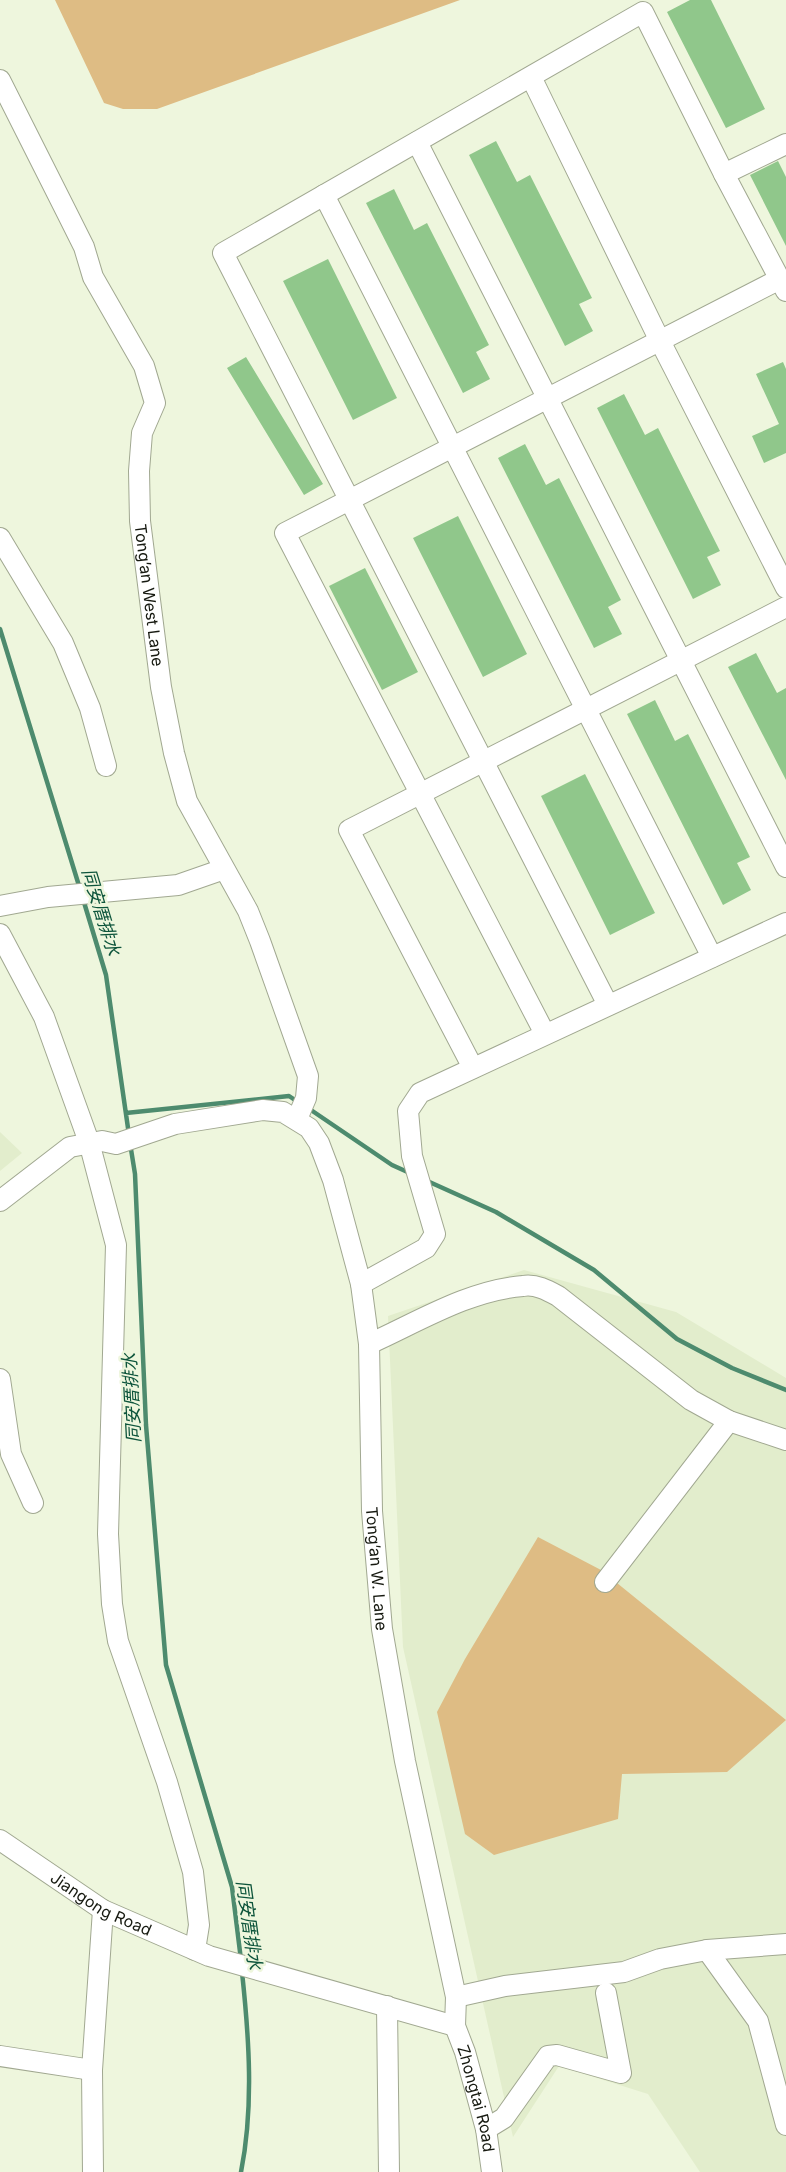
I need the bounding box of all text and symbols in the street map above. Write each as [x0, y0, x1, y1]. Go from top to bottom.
street label: Tong’an West Lane [130, 523, 168, 668]
water label: 同安厝排水 [78, 866, 125, 959]
water label: 同安厝排水 [119, 1352, 144, 1444]
street label: Tong’an W. Lane [362, 1506, 392, 1631]
street label: Jiangong Road [47, 1867, 155, 1940]
water label: 同安厝排水 [233, 1879, 266, 1972]
street label: Zhongtai Road [453, 2042, 499, 2153]

